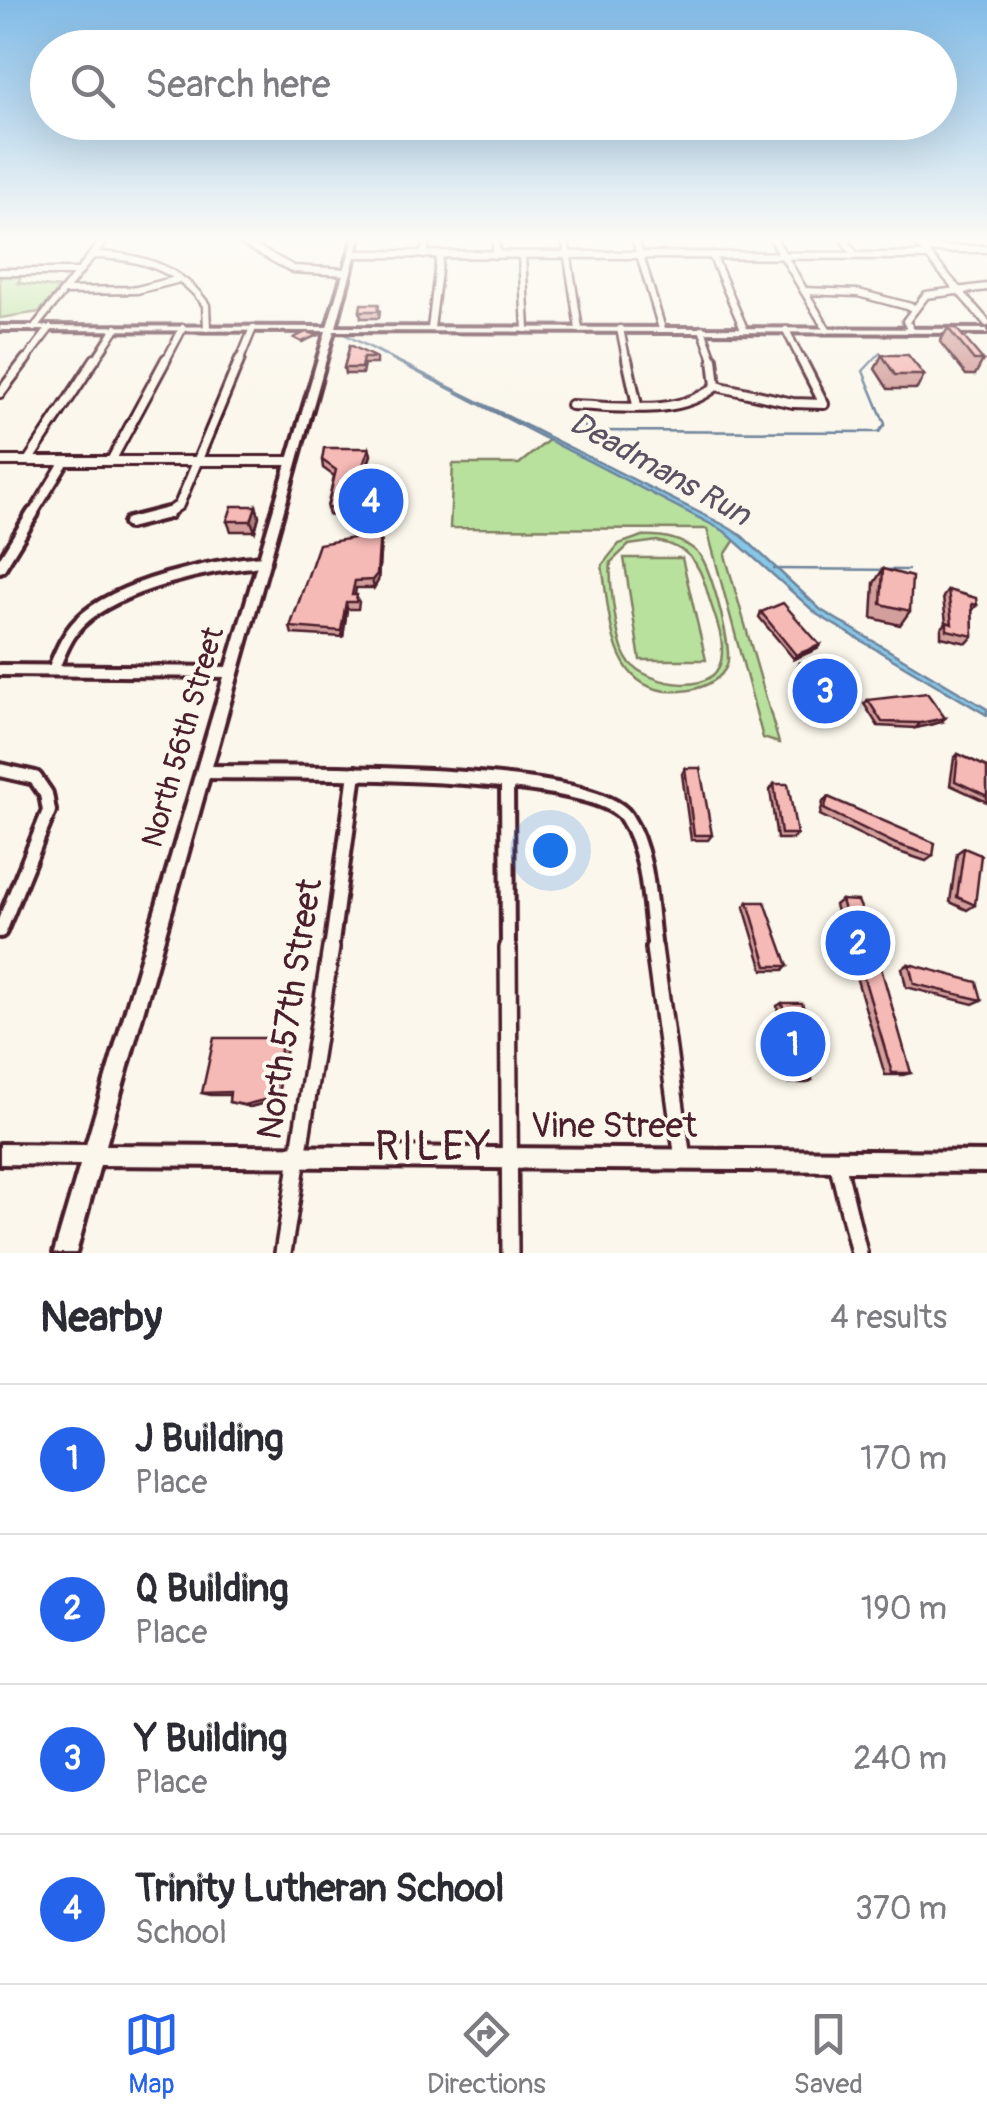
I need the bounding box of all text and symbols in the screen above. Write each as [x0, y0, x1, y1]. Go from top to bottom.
search box [30, 30, 957, 140]
icon: search [65, 58, 120, 113]
text: Search here [145, 61, 331, 109]
water label: Deadmans Run [563, 403, 759, 536]
pin: 4 [338, 464, 404, 538]
street label: North 56th Street [134, 622, 232, 851]
pin: 3 [792, 654, 858, 728]
your location [525, 825, 576, 876]
street label: North 57th Street [248, 875, 332, 1143]
pin: 2 [826, 906, 890, 980]
pin: 1 [760, 1006, 826, 1082]
street label: Vine Street [531, 1104, 698, 1148]
district label: RILEY [375, 1121, 493, 1173]
text: Nearby [40, 1292, 162, 1344]
text: 4 results [830, 1298, 947, 1338]
text: J Building [135, 1415, 284, 1463]
text: 1 [66, 1439, 79, 1479]
text: 170 m [860, 1439, 947, 1479]
text: Place [135, 1463, 207, 1503]
text: Q Building [135, 1565, 289, 1613]
text: 2 [64, 1589, 81, 1629]
text: 190 m [861, 1589, 947, 1629]
text: Place [135, 1613, 207, 1653]
text: Y Building [135, 1715, 287, 1763]
text: 3 [64, 1739, 81, 1779]
text: 240 m [853, 1739, 947, 1779]
text: Place [135, 1763, 207, 1803]
text: Trinity Lutheran School [135, 1865, 504, 1913]
text: 4 [63, 1889, 82, 1929]
text: 370 m [855, 1889, 947, 1929]
text: School [135, 1913, 227, 1953]
tab: Map [124, 2007, 179, 2102]
tab: Directions [427, 2007, 546, 2102]
tab: Saved [794, 2007, 863, 2102]

